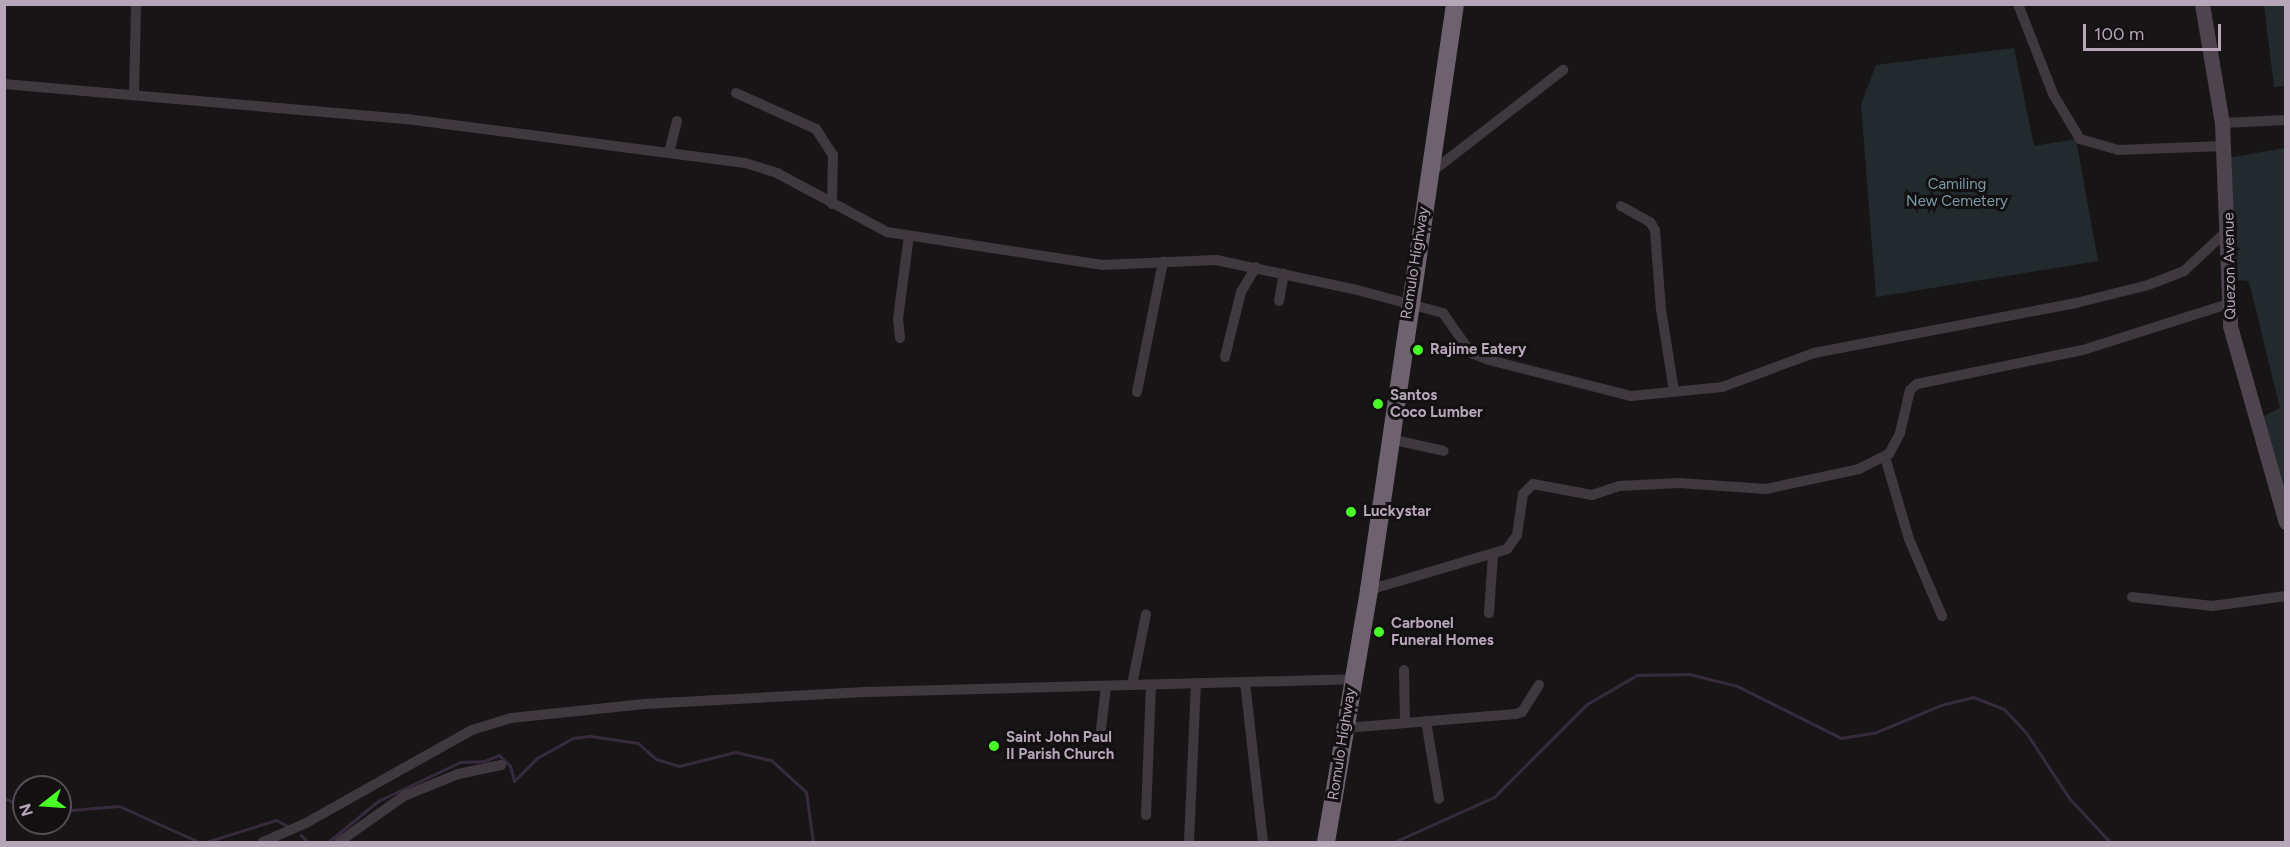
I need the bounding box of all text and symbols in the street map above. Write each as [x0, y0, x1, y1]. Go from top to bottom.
scale bar [2086, 12, 2224, 50]
text: 100 m [2094, 23, 2144, 45]
park label: Camiling New Cemetery [1906, 175, 2008, 210]
street label: Romulo Highway [1397, 205, 1433, 321]
street label: Quezon Avenue [2220, 212, 2240, 320]
place label: Rajime Eatery [1430, 341, 1526, 359]
marker: Rajime Eatery [1411, 343, 1425, 357]
place label: Santos Coco Lumber [1390, 386, 1483, 421]
marker: Santos Coco Lumber [1371, 397, 1385, 411]
place label: Luckystar [1363, 503, 1431, 521]
marker: Luckystar [1344, 505, 1358, 519]
place label: Carbonel Funeral Homes [1391, 614, 1494, 649]
marker: Carbonel Funeral Homes [1372, 625, 1386, 639]
street label: Romulo Highway [1324, 686, 1360, 802]
place label: Saint John Paul II Parish Church [1006, 728, 1114, 763]
marker: Saint John Paul II Parish Church [987, 739, 1001, 753]
north arrow [12, 775, 72, 835]
text: N [15, 801, 37, 819]

